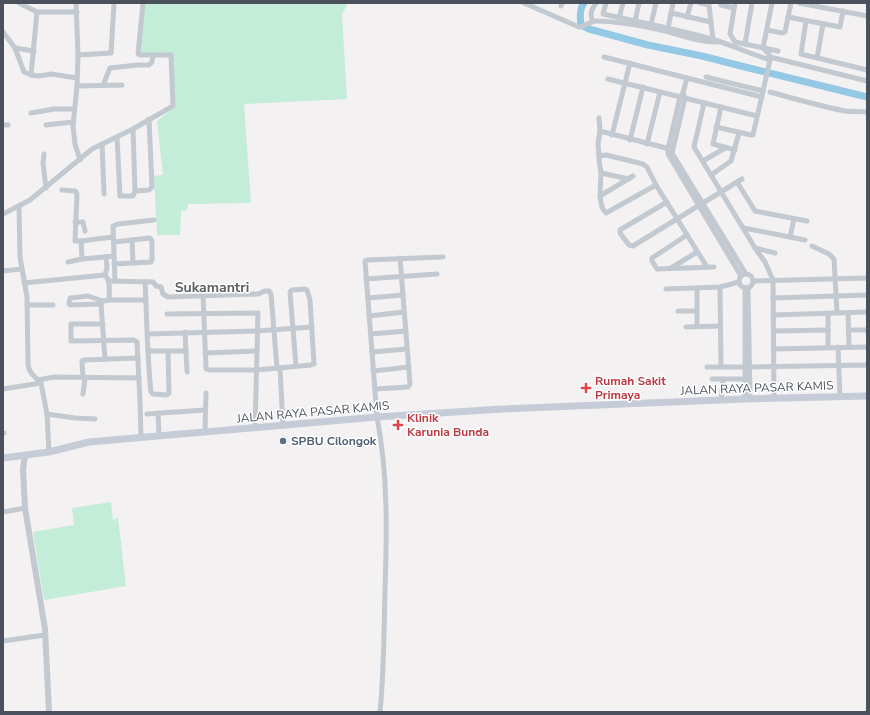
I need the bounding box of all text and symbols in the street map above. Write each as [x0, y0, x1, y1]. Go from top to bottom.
district label: Sukamantri [175, 278, 249, 297]
place label: Rumah Sakit Primaya [595, 373, 666, 403]
street label: JALAN RAYA PASAR KAMIS [679, 377, 834, 399]
marker: Rumah Sakit Primaya [580, 382, 592, 394]
street label: JALAN RAYA PASAR KAMIS [235, 397, 390, 427]
place label: Klinik Karunia Bunda [407, 410, 489, 440]
marker: Klinik Karunia Bunda [392, 419, 404, 431]
place label: SPBU Cilongok [291, 433, 377, 449]
marker: SPBU Cilongok [278, 436, 288, 446]

